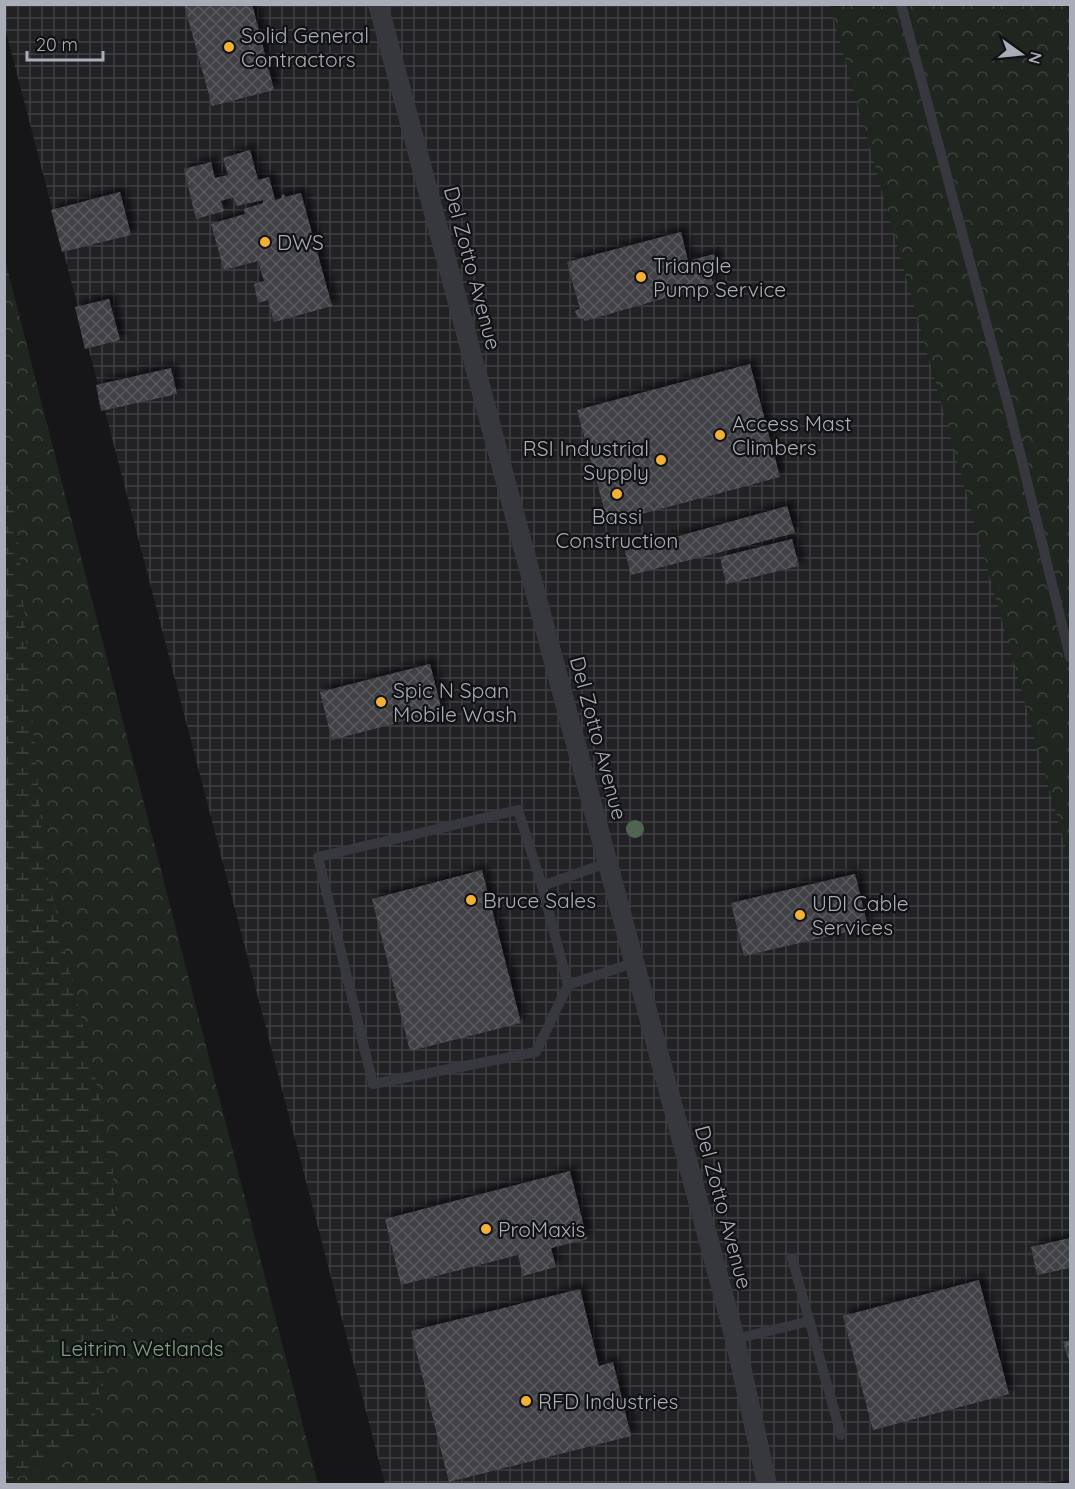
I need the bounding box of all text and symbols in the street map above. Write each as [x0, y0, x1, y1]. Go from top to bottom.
place label: Solid General Contractors [241, 22, 369, 72]
scale bar [27, 24, 104, 62]
north arrow [991, 24, 1051, 84]
text: 20 m [36, 33, 78, 56]
marker: Solid General Contractors [222, 40, 236, 54]
text: N [1024, 50, 1047, 66]
street label: Del Zotto Avenue [439, 183, 507, 353]
place label: DWS [277, 229, 324, 255]
marker: DWS [258, 235, 272, 249]
place label: Triangle Pump Service [653, 252, 786, 302]
marker: Triangle Pump Service [634, 270, 648, 284]
place label: Access Mast Climbers [732, 410, 852, 460]
marker: Access Mast Climbers [713, 428, 727, 442]
place label: RSI Industrial Supply [523, 435, 649, 485]
marker: RSI Industrial Supply [654, 453, 668, 467]
marker: Bassi Construction [610, 487, 624, 501]
place label: Bassi Construction [556, 503, 678, 553]
street label: Del Zotto Avenue [565, 653, 633, 823]
place label: Spic N Span Mobile Wash [393, 677, 517, 727]
marker: Spic N Span Mobile Wash [374, 695, 388, 709]
place label: Bruce Sales [483, 887, 596, 913]
place label: UDI Cable Services [812, 890, 909, 940]
marker: Bruce Sales [464, 893, 478, 907]
marker: UDI Cable Services [793, 908, 807, 922]
street label: Del Zotto Avenue [690, 1122, 758, 1292]
place label: ProMaxis [498, 1216, 585, 1242]
marker: ProMaxis [479, 1222, 493, 1236]
park label: Leitrim Wetlands [60, 1335, 224, 1361]
place label: RFD Industries [538, 1388, 678, 1414]
marker: RFD Industries [519, 1394, 533, 1408]

